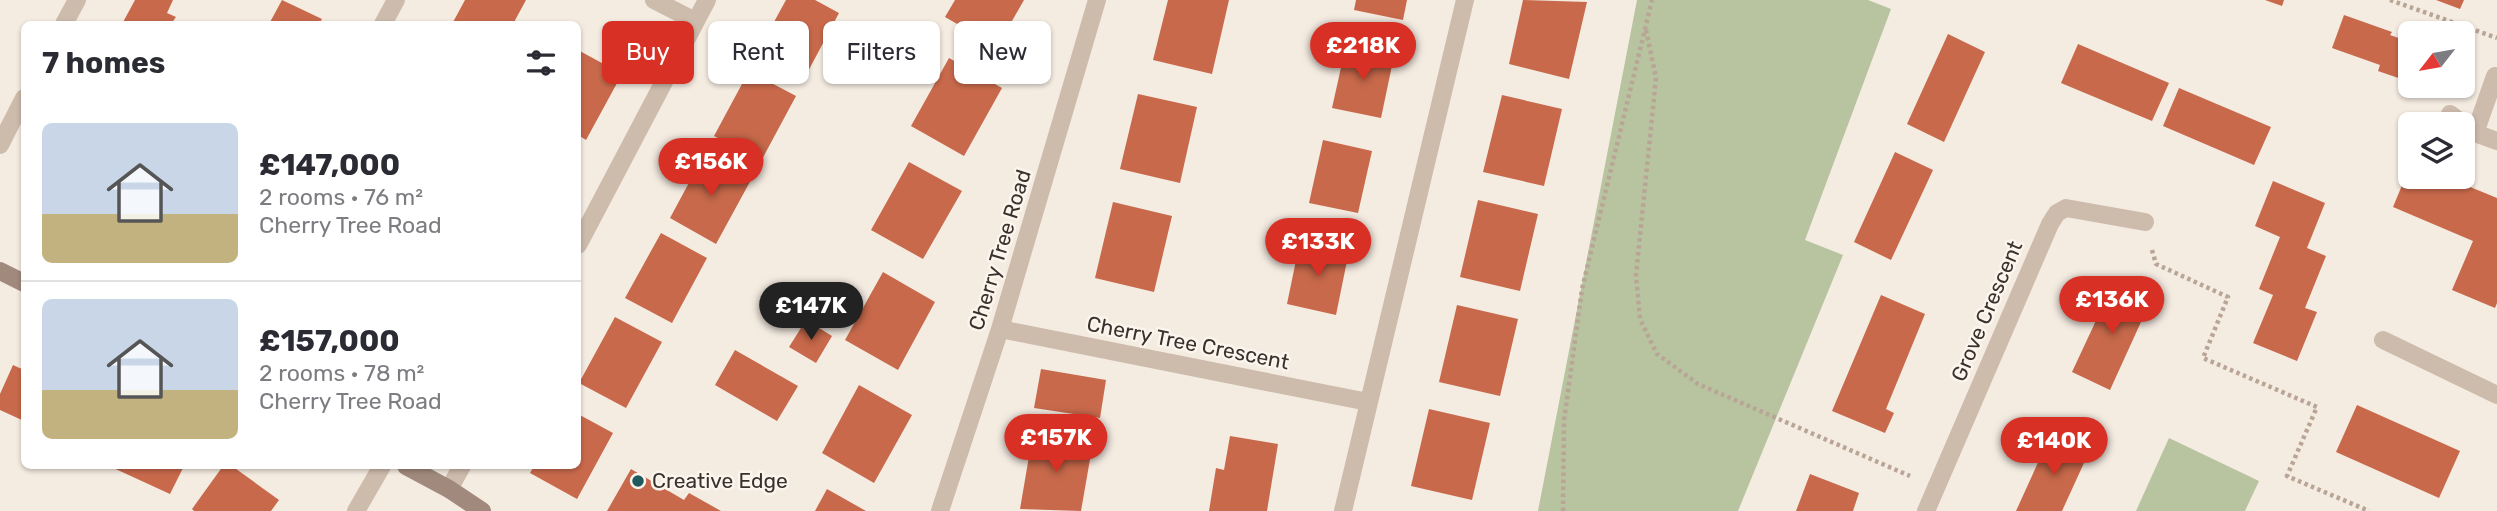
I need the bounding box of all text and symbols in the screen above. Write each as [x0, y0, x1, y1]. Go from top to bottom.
chip: Buy [602, 21, 694, 84]
chip: Rent [708, 21, 809, 84]
chip: Filters [823, 21, 940, 84]
chip: New [954, 21, 1051, 84]
north arrow [2398, 21, 2474, 98]
map controls [2398, 21, 2475, 189]
pin: £218K [1314, 22, 1412, 82]
text: £218K [1326, 31, 1400, 59]
icon: filters [522, 44, 560, 82]
text: 7 homes [42, 45, 165, 81]
button: layers [2398, 112, 2475, 189]
pin: £156K [662, 138, 760, 198]
text: £147,000 [259, 147, 400, 183]
text: £156K [674, 147, 748, 175]
icon: home [98, 151, 182, 235]
street label: Cherry Tree Road [963, 166, 1036, 333]
text: 2 rooms · 76 m² [259, 183, 423, 211]
text: Cherry Tree Road [259, 211, 442, 239]
pin: £133K [1269, 218, 1367, 278]
text: £133K [1281, 227, 1355, 255]
street label: Grove Crescent [1946, 237, 2027, 385]
pin: £136K [2063, 276, 2161, 336]
pin: £147K [762, 282, 860, 342]
text: £136K [2075, 285, 2149, 313]
text: £147K [775, 291, 847, 319]
street label: Cherry Tree Crescent [1085, 311, 1291, 374]
text: £157,000 [259, 323, 400, 359]
icon: home [98, 327, 182, 411]
text: 2 rooms · 78 m² [259, 359, 424, 387]
text: Cherry Tree Road [259, 387, 442, 415]
pin: £157K [1007, 414, 1105, 474]
pin: £140K [2005, 418, 2103, 477]
text: £157K [1020, 423, 1092, 451]
text: £140K [2017, 426, 2091, 454]
place label: Creative Edge [652, 468, 788, 493]
marker: Creative Edge [630, 473, 646, 489]

